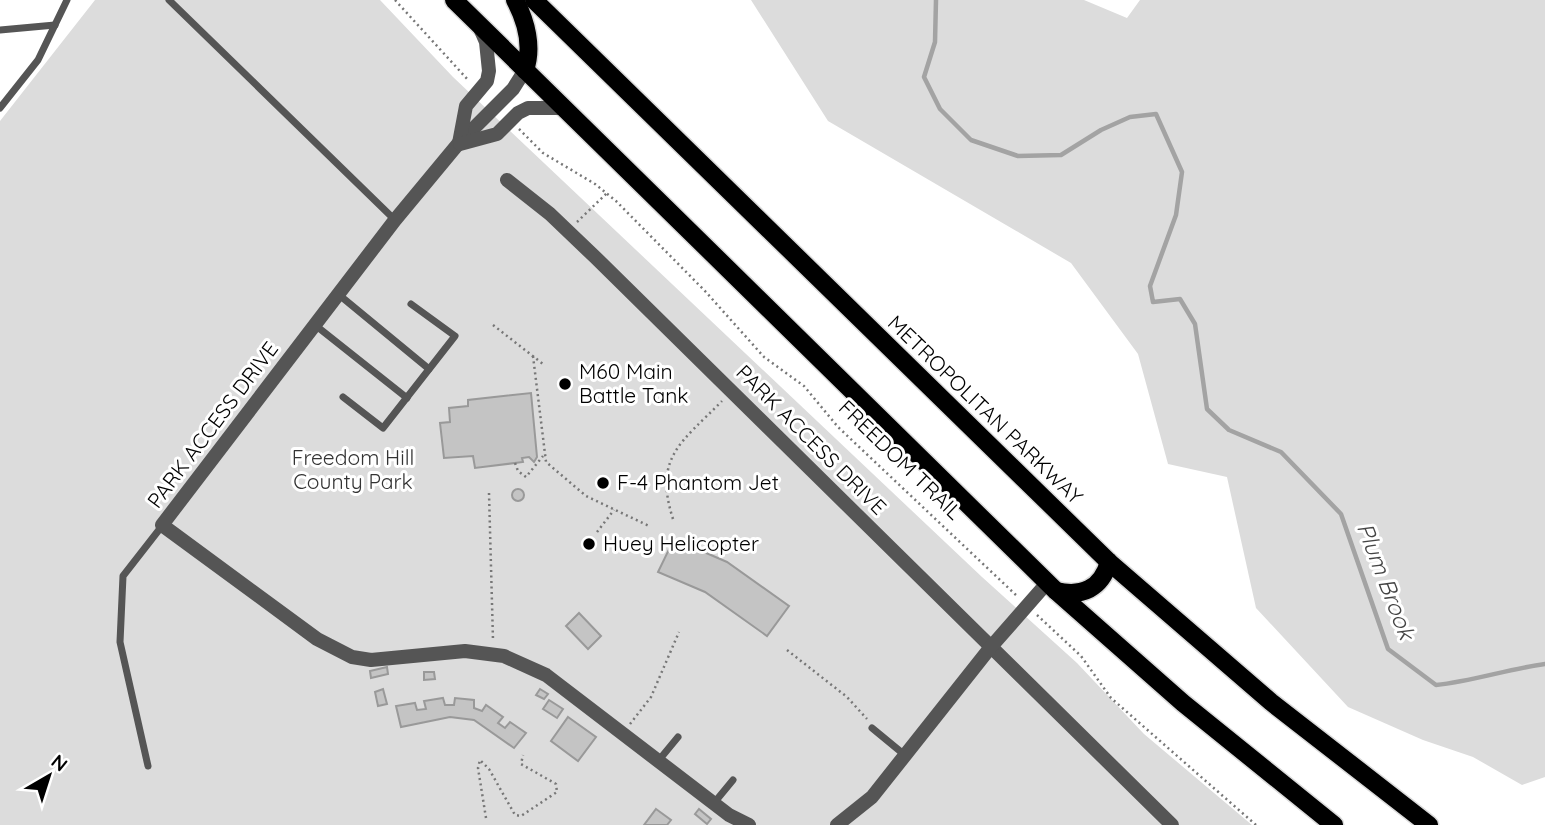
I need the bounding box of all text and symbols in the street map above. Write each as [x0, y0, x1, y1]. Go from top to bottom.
street label: METROPOLITAN PARKWAY [883, 309, 1089, 509]
street label: PARK ACCESS DRIVE [141, 336, 283, 513]
place label: M60 Main Battle Tank [579, 358, 689, 408]
street label: PARK ACCESS DRIVE [731, 359, 892, 520]
marker: M60 Main Battle Tank [557, 376, 573, 392]
street label: FREEDOM TRAIL [834, 394, 968, 525]
park label: Freedom Hill County Park [292, 444, 414, 494]
place label: F-4 Phantom Jet [617, 469, 779, 495]
marker: F-4 Phantom Jet [595, 475, 611, 491]
water label: Plum Brook [1351, 518, 1423, 645]
place label: Huey Helicopter [603, 530, 759, 556]
marker: Huey Helicopter [581, 536, 597, 552]
north arrow [14, 741, 84, 811]
text: N [47, 749, 73, 777]

